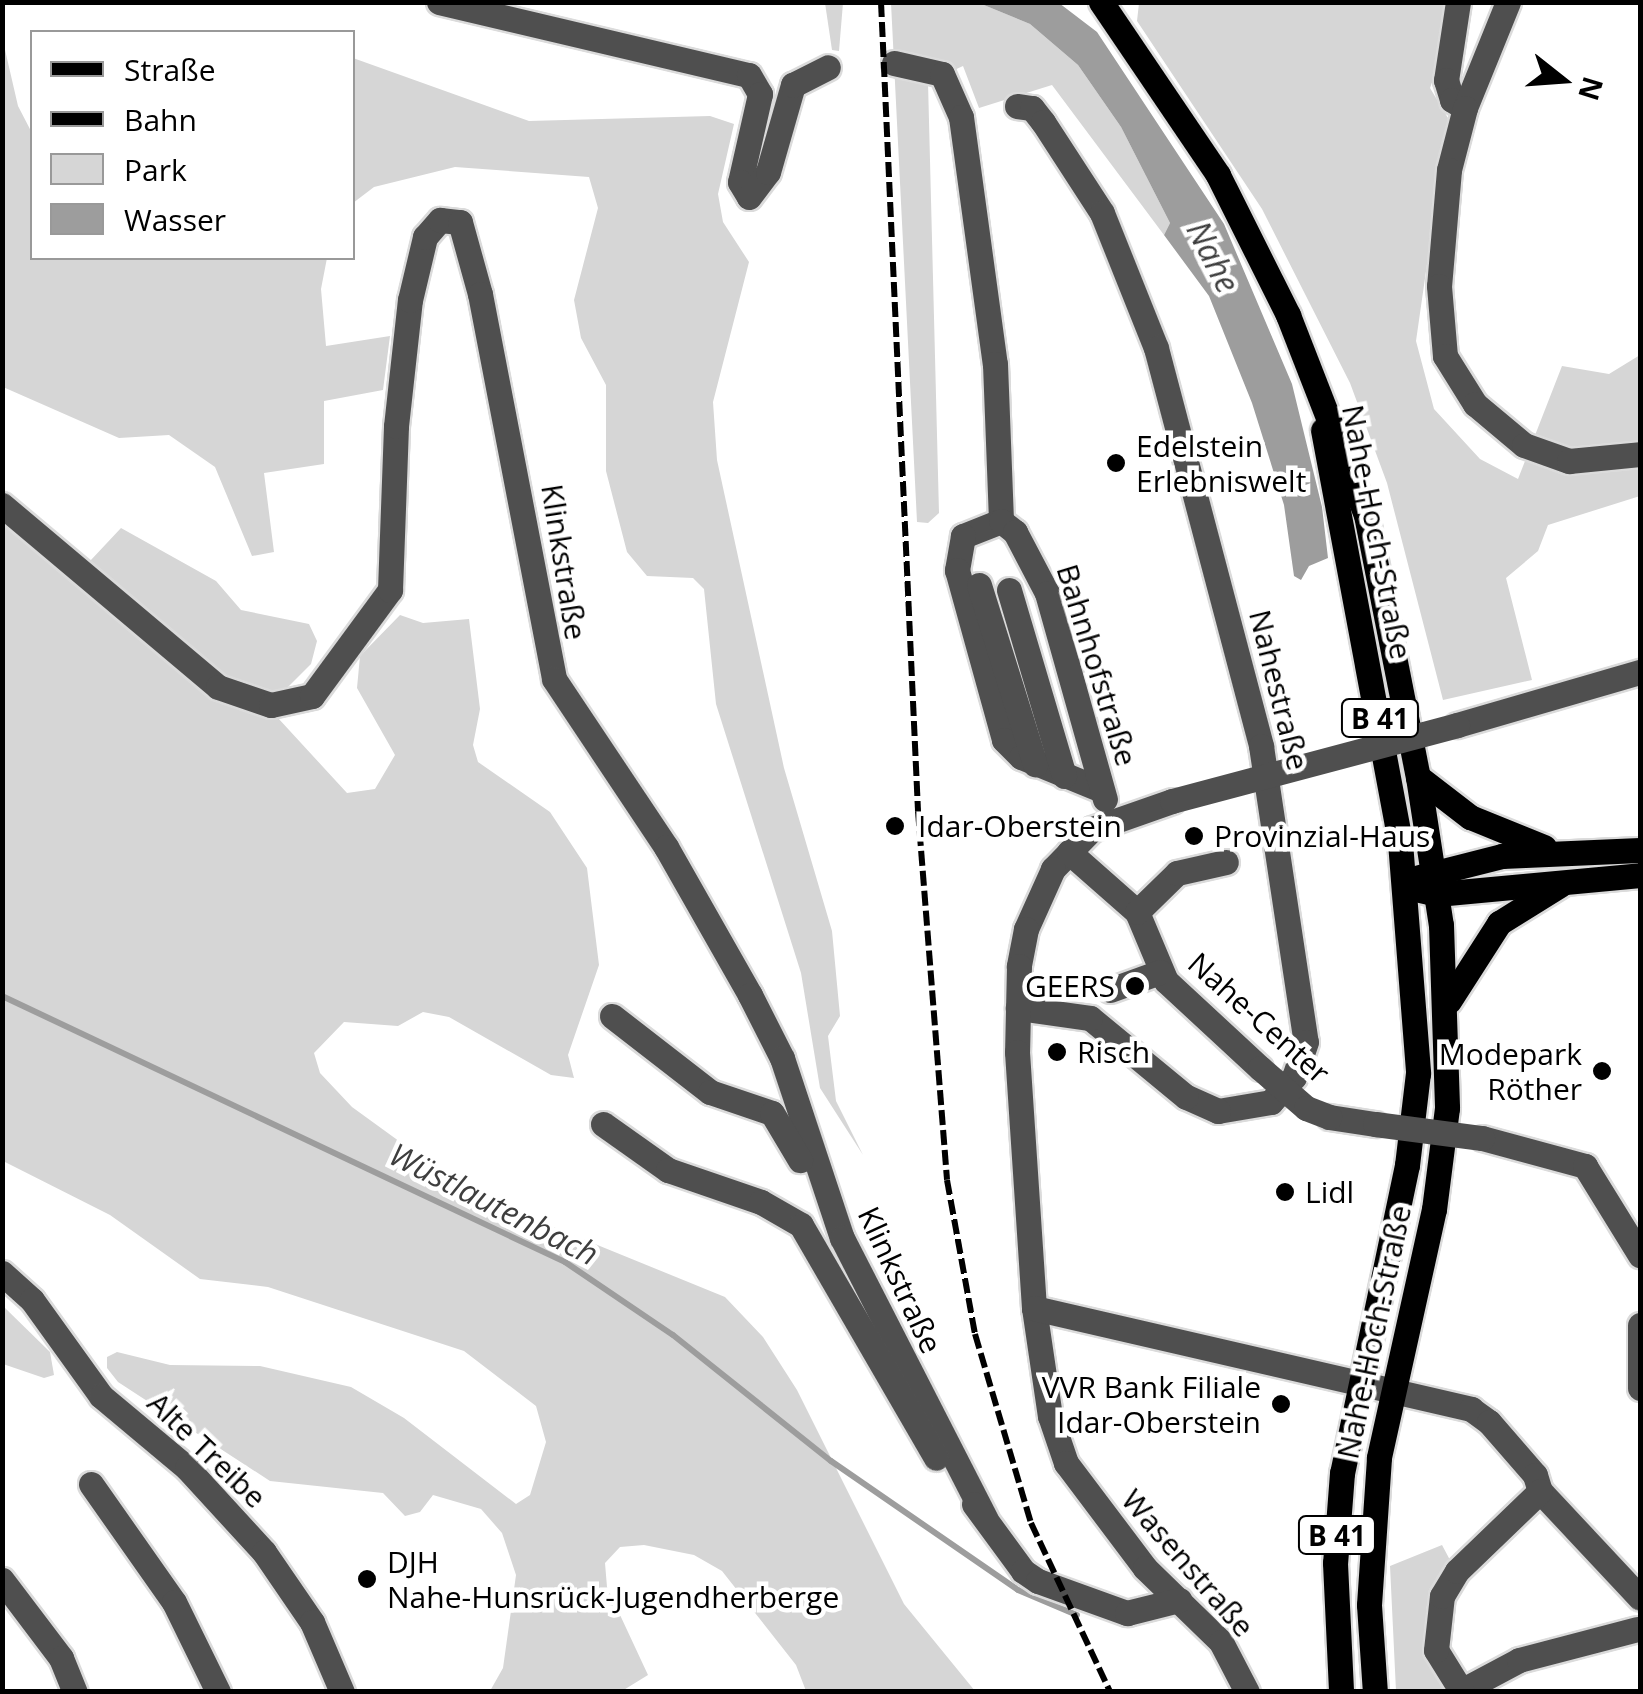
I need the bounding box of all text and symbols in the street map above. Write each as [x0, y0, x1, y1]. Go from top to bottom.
legend [30, 30, 355, 260]
north arrow [1513, 30, 1613, 130]
text: Straße [124, 49, 216, 90]
text: N [1570, 72, 1613, 105]
text: Bahn [124, 99, 197, 140]
text: Park [124, 149, 187, 190]
text: Wasser [124, 199, 226, 240]
water label: Nahe [1179, 215, 1247, 299]
street label: Nahe-Hoch-Straße [1335, 402, 1419, 662]
place label: Edelstein Erlebniswelt [1136, 428, 1306, 498]
marker: Edelstein Erlebniswelt [1105, 452, 1127, 474]
street label: Klinkstraße [534, 482, 594, 642]
street label: Bahnhofstraße [1049, 560, 1145, 770]
street label: Nahestraße [1242, 606, 1316, 774]
road number: B 41 [1340, 695, 1420, 741]
place label: Idar-Oberstein [918, 808, 1122, 844]
marker: Idar-Oberstein [882, 813, 908, 839]
place label: Provinzial-Haus [1214, 818, 1430, 854]
marker: Provinzial-Haus [1183, 825, 1205, 847]
street label: Nahe-Center [1181, 945, 1337, 1091]
place label: GEERS [1025, 968, 1115, 1004]
marker: GEERS [1124, 975, 1146, 997]
place label: Risch [1077, 1034, 1150, 1070]
place label: Modepark Röther [1439, 1036, 1582, 1106]
marker: Risch [1046, 1041, 1068, 1063]
marker: Modepark Röther [1591, 1060, 1613, 1082]
water label: Wüstlautenbach [383, 1135, 605, 1273]
place label: Lidl [1305, 1174, 1354, 1210]
marker: Lidl [1274, 1181, 1296, 1203]
street label: Klinkstraße [850, 1201, 950, 1359]
street label: Nahe-Hoch-Straße [1330, 1202, 1418, 1462]
place label: VVR Bank Filiale Idar-Oberstein [1042, 1369, 1261, 1440]
street label: Alte Treibe [140, 1385, 274, 1515]
marker: VVR Bank Filiale Idar-Oberstein [1270, 1393, 1292, 1415]
street label: Wasenstraße [1114, 1482, 1262, 1644]
road number: B 41 [1297, 1512, 1377, 1558]
place label: DJH Nahe-Hunsrück-Jugendherberge [387, 1544, 839, 1614]
marker: DJH Nahe-Hunsrück-Jugendherberge [356, 1568, 378, 1590]

